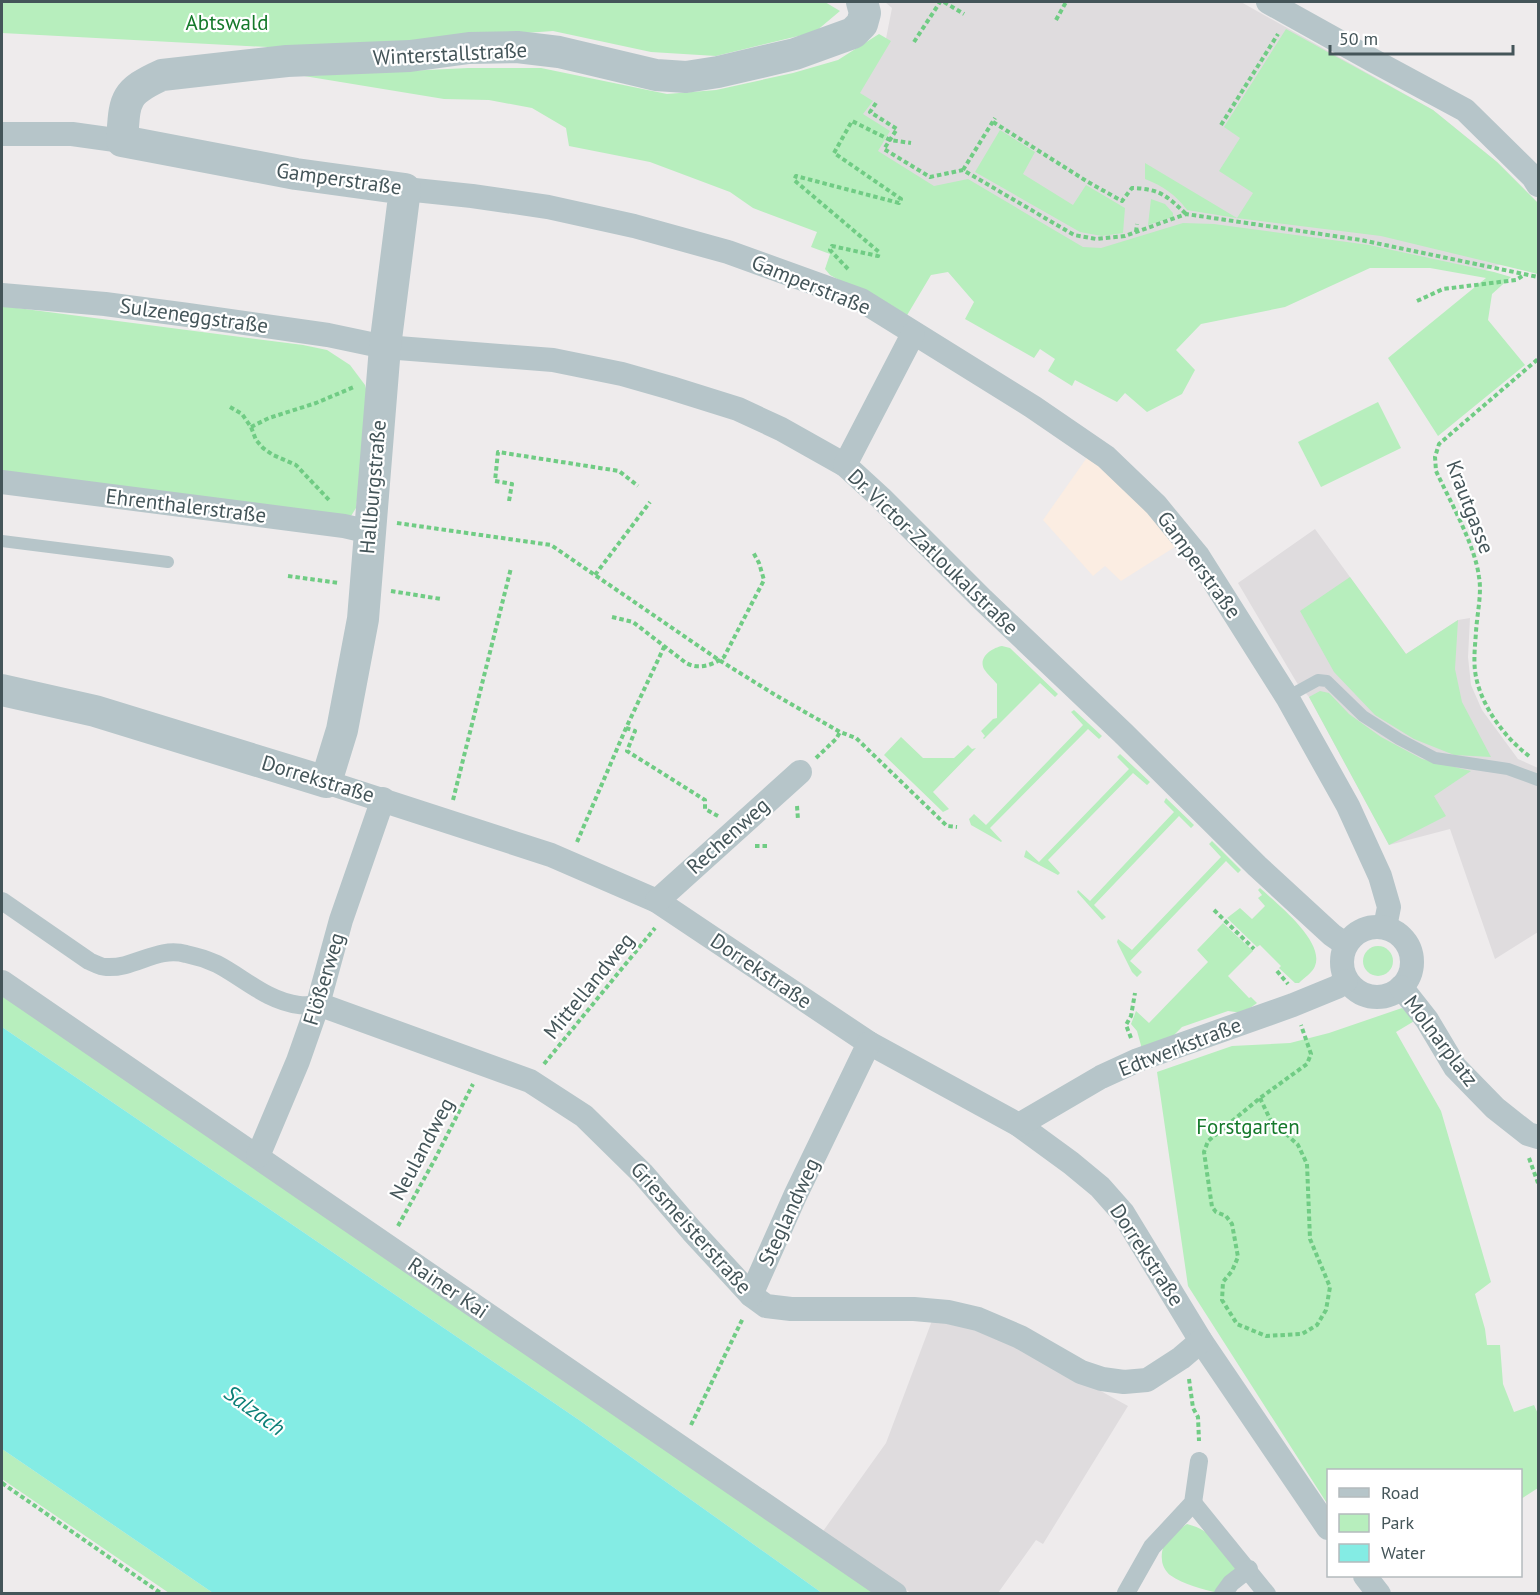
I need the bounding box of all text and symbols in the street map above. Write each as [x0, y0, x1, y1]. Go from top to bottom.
park label: Abtswald [186, 9, 268, 36]
scale bar [1330, 18, 1513, 56]
text: 50 m [1339, 27, 1378, 50]
street label: Winterstallstraße [372, 36, 528, 71]
street label: Gamperstraße [275, 156, 403, 201]
street label: Gamperstraße [748, 248, 875, 321]
street label: Sulzeneggstraße [118, 292, 270, 339]
street label: Hallburgstraße [353, 419, 392, 555]
street label: Krautgasse [1440, 456, 1501, 557]
street label: Dr. Victor-Zatloukalstraße [842, 463, 1025, 640]
street label: Ehrenthalerstraße [104, 482, 268, 529]
street label: Gamperstraße [1151, 506, 1247, 624]
street label: Dorrekstraße [258, 749, 378, 808]
street label: Rechenweg [681, 791, 775, 880]
street label: Mittellandweg [537, 927, 640, 1044]
street label: Dorrekstraße [705, 927, 817, 1014]
street label: Flößerweg [297, 929, 350, 1028]
street label: Molnarplatz [1398, 990, 1485, 1092]
street label: Edtwerkstraße [1115, 1011, 1245, 1082]
street label: Neulandweg [383, 1093, 460, 1205]
park label: Forstgarten [1196, 1113, 1300, 1140]
street label: Steglandweg [752, 1154, 825, 1270]
street label: Griesmeisterstraße [625, 1156, 758, 1299]
street label: Dorrekstraße [1104, 1198, 1191, 1311]
street label: Rainer Kai [403, 1251, 494, 1324]
water label: Salzach [219, 1379, 291, 1441]
legend [1327, 1469, 1522, 1577]
text: Road [1381, 1481, 1419, 1504]
text: Park [1381, 1511, 1414, 1534]
text: Water [1381, 1541, 1425, 1564]

